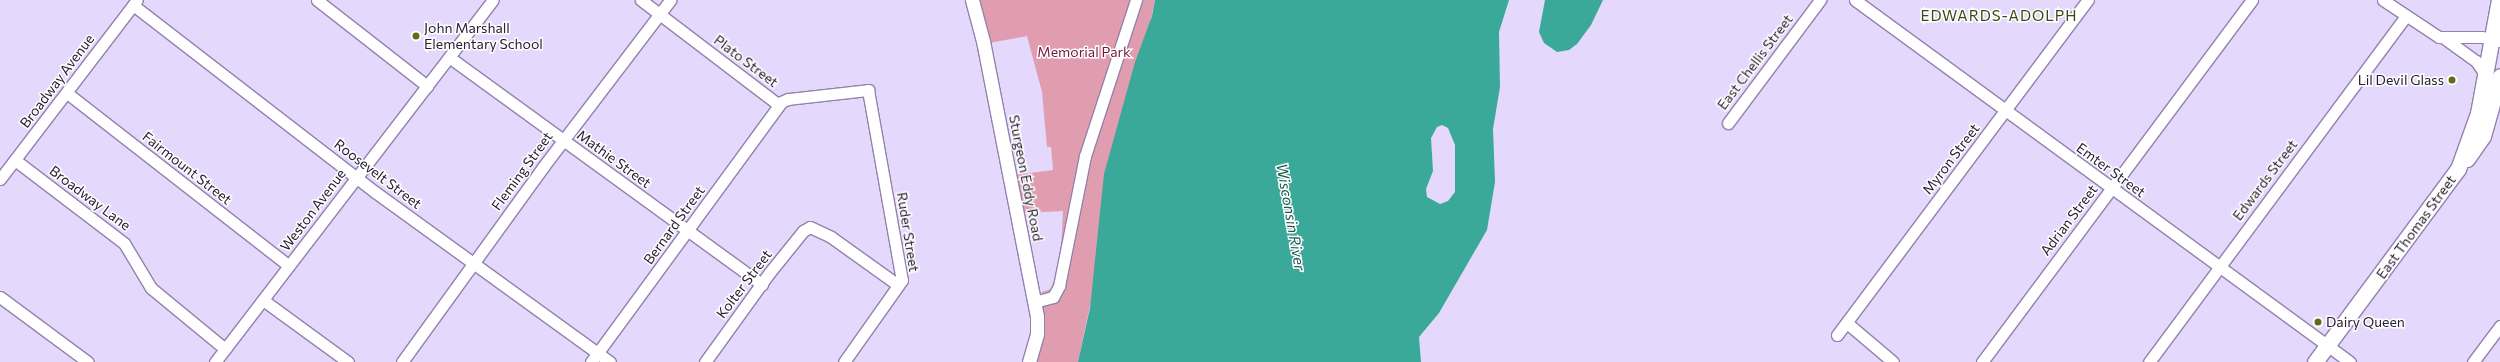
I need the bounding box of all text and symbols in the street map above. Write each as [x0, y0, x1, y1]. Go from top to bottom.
district label: EDWARDS-ADOLPH [1920, 7, 2078, 25]
street label: East Chellis Street [1714, 11, 1796, 113]
place label: John Marshall Elementary School [424, 20, 543, 52]
street label: Broadway Avenue [16, 31, 98, 131]
marker: John Marshall Elementary School [411, 31, 421, 41]
street label: Plato Street [711, 31, 781, 91]
park label: Memorial Park [1037, 44, 1131, 60]
place label: Lil Devil Glass [2358, 72, 2444, 88]
marker: Lil Devil Glass [2447, 75, 2457, 85]
street label: Sturgeon Eddy Road [1006, 113, 1046, 243]
street label: Myron Street [1919, 120, 1983, 198]
street label: Mathie Street [574, 126, 654, 192]
street label: Fairmount Street [139, 128, 235, 208]
street label: Fleming Street [488, 129, 556, 213]
street label: Roosevelt Street [331, 136, 425, 212]
street label: Edwards Street [2229, 136, 2301, 224]
street label: Emter Street [2073, 139, 2149, 201]
street label: Broadway Lane [46, 162, 134, 234]
water label: Wisconsin River [1273, 162, 1309, 272]
street label: Weston Avenue [277, 166, 349, 254]
street label: East Thomas Street [2373, 172, 2459, 282]
street label: Adrian Street [2037, 181, 2101, 259]
street label: Bernard Street [640, 182, 708, 268]
street label: Ruder Street [893, 191, 923, 273]
street label: Kolter Street [713, 246, 775, 322]
place label: Dairy Queen [2326, 314, 2405, 330]
marker: Dairy Queen [2313, 317, 2323, 327]

